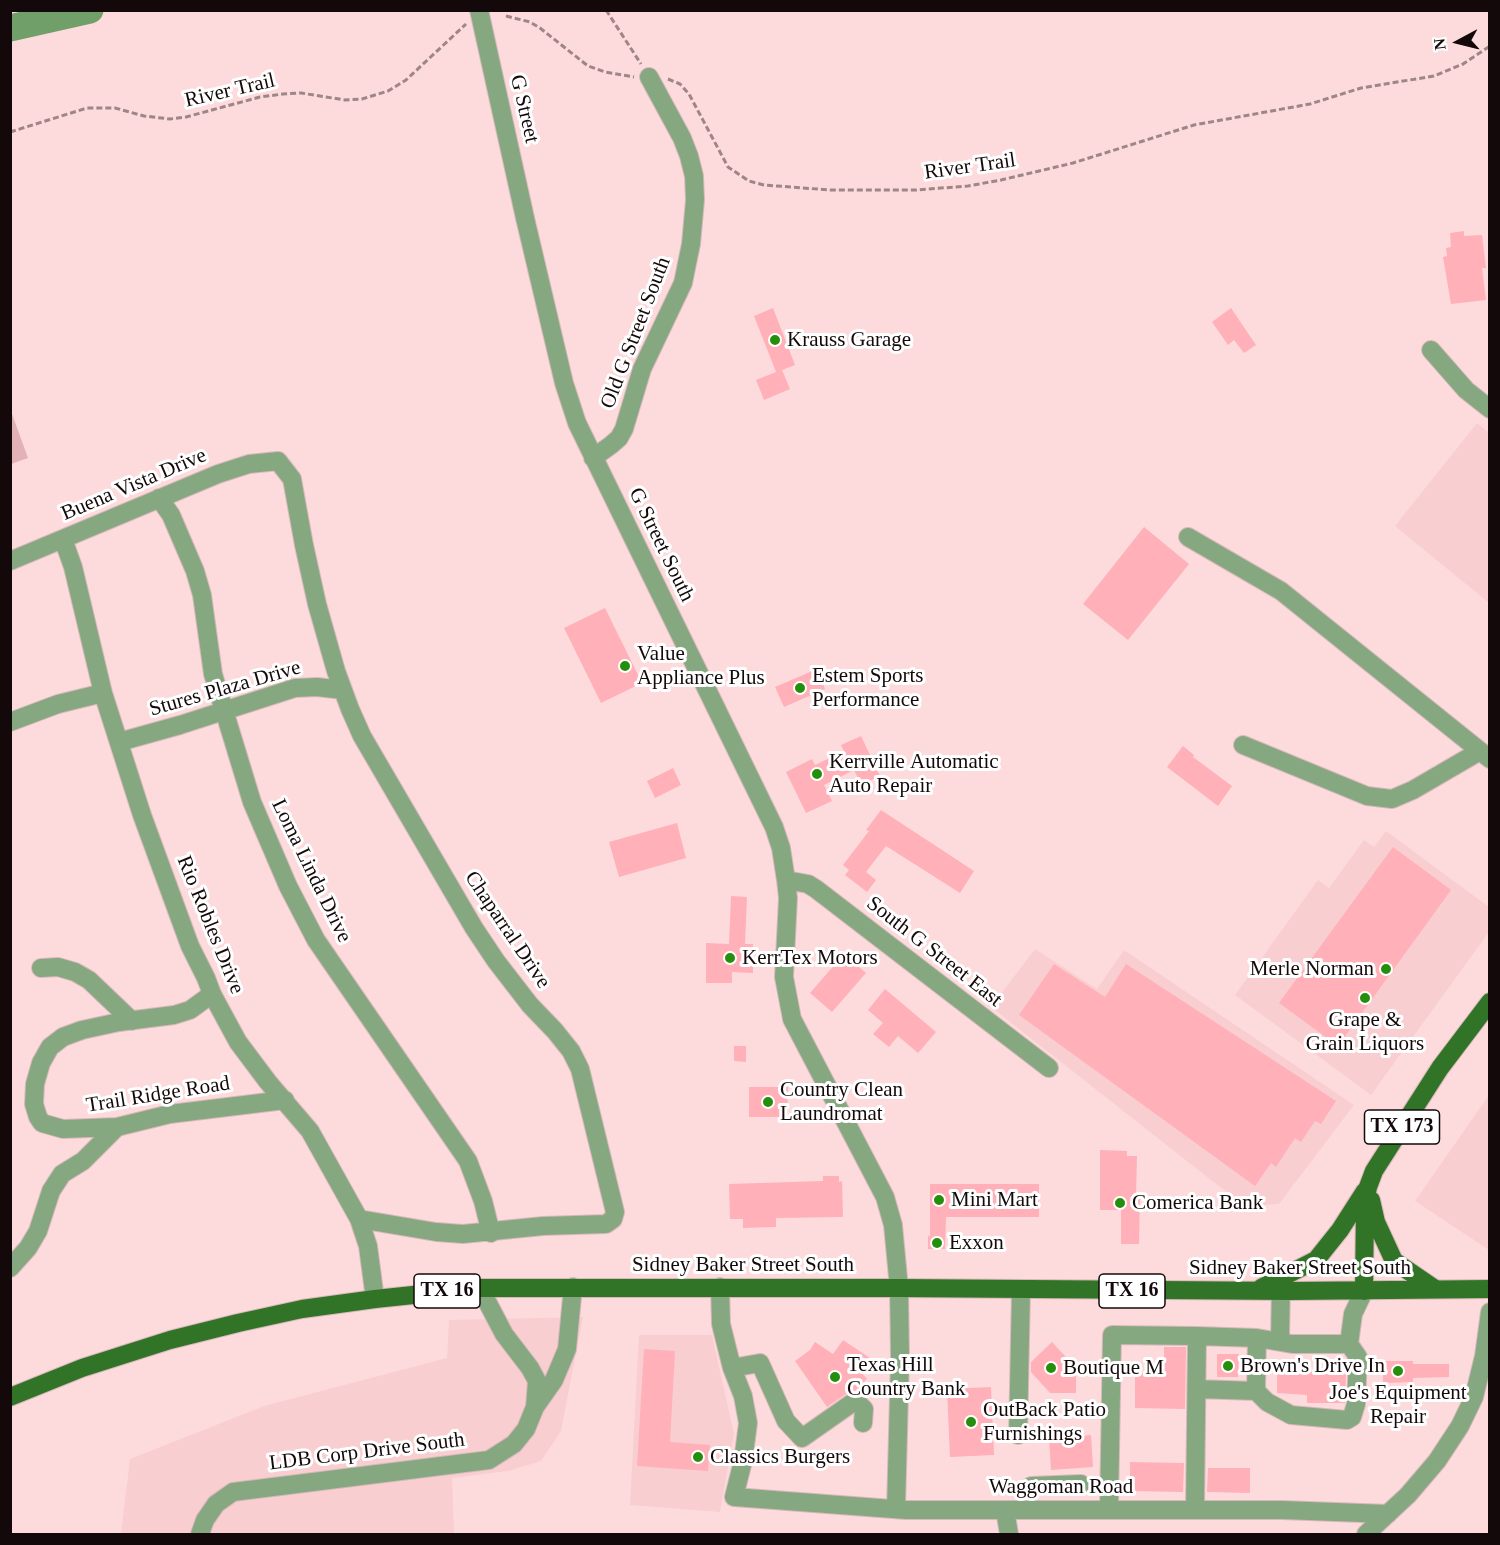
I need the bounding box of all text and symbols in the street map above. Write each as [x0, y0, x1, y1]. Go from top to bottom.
north arrow [1428, 12, 1488, 72]
text: N [1430, 37, 1449, 51]
street label: River Trail [182, 68, 278, 114]
street label: G Street [504, 72, 544, 146]
street label: River Trail [923, 148, 1017, 186]
street label: Old G Street South [595, 254, 677, 412]
place label: Krauss Garage [787, 327, 911, 353]
marker: Krauss Garage [768, 333, 782, 347]
street label: Buena Vista Drive [58, 443, 210, 527]
street label: G Street South [623, 484, 699, 606]
place label: Value Appliance Plus [637, 641, 765, 691]
street label: Stures Plaza Drive [146, 655, 304, 723]
marker: Value Appliance Plus [618, 659, 632, 673]
place label: Estem Sports Performance [812, 663, 923, 713]
marker: Estem Sports Performance [793, 681, 807, 695]
place label: Kerrville Automatic Auto Repair [829, 749, 999, 799]
marker: Kerrville Automatic Auto Repair [810, 767, 824, 781]
street label: Loma Linda Drive [265, 795, 357, 947]
street label: Rio Robles Drive [171, 852, 249, 998]
street label: Chaparral Drive [459, 867, 555, 993]
street label: South G Street East [861, 891, 1007, 1013]
place label: KerrTex Motors [742, 945, 878, 971]
marker: KerrTex Motors [723, 951, 737, 965]
place label: Merle Norman [1250, 956, 1374, 982]
marker: Merle Norman [1379, 962, 1393, 976]
marker: Grape & Grain Liquors [1358, 991, 1372, 1005]
place label: Grape & Grain Liquors [1306, 1007, 1424, 1057]
street label: Trail Ridge Road [84, 1071, 232, 1119]
place label: Country Clean Laundromat [780, 1077, 903, 1127]
marker: Country Clean Laundromat [761, 1095, 775, 1109]
road number: TX 173 [1364, 1110, 1440, 1144]
place label: Mini Mart [951, 1187, 1038, 1213]
place label: Comerica Bank [1132, 1190, 1263, 1216]
marker: Mini Mart [932, 1193, 946, 1207]
marker: Comerica Bank [1113, 1196, 1127, 1210]
place label: Exxon [949, 1230, 1004, 1256]
marker: Exxon [930, 1236, 944, 1250]
street label: Sidney Baker Street South [632, 1252, 854, 1278]
street label: Sidney Baker Street South [1189, 1255, 1411, 1281]
road number: TX 16 [414, 1274, 480, 1308]
road number: TX 16 [1099, 1274, 1165, 1308]
place label: Texas Hill Country Bank [847, 1352, 965, 1402]
place label: Brown's Drive In [1240, 1353, 1385, 1379]
place label: Boutique M [1063, 1355, 1164, 1381]
marker: Brown's Drive In [1221, 1359, 1235, 1373]
marker: Boutique M [1044, 1361, 1058, 1375]
marker: Joe's Equipment Repair [1391, 1364, 1405, 1378]
marker: Texas Hill Country Bank [828, 1370, 842, 1384]
place label: Joe's Equipment Repair [1329, 1380, 1467, 1430]
place label: OutBack Patio Furnishings [983, 1397, 1106, 1447]
marker: OutBack Patio Furnishings [964, 1415, 978, 1429]
street label: LDB Corp Drive South [268, 1428, 466, 1476]
place label: Classics Burgers [710, 1444, 850, 1470]
marker: Classics Burgers [691, 1450, 705, 1464]
street label: Waggoman Road [989, 1474, 1133, 1500]

